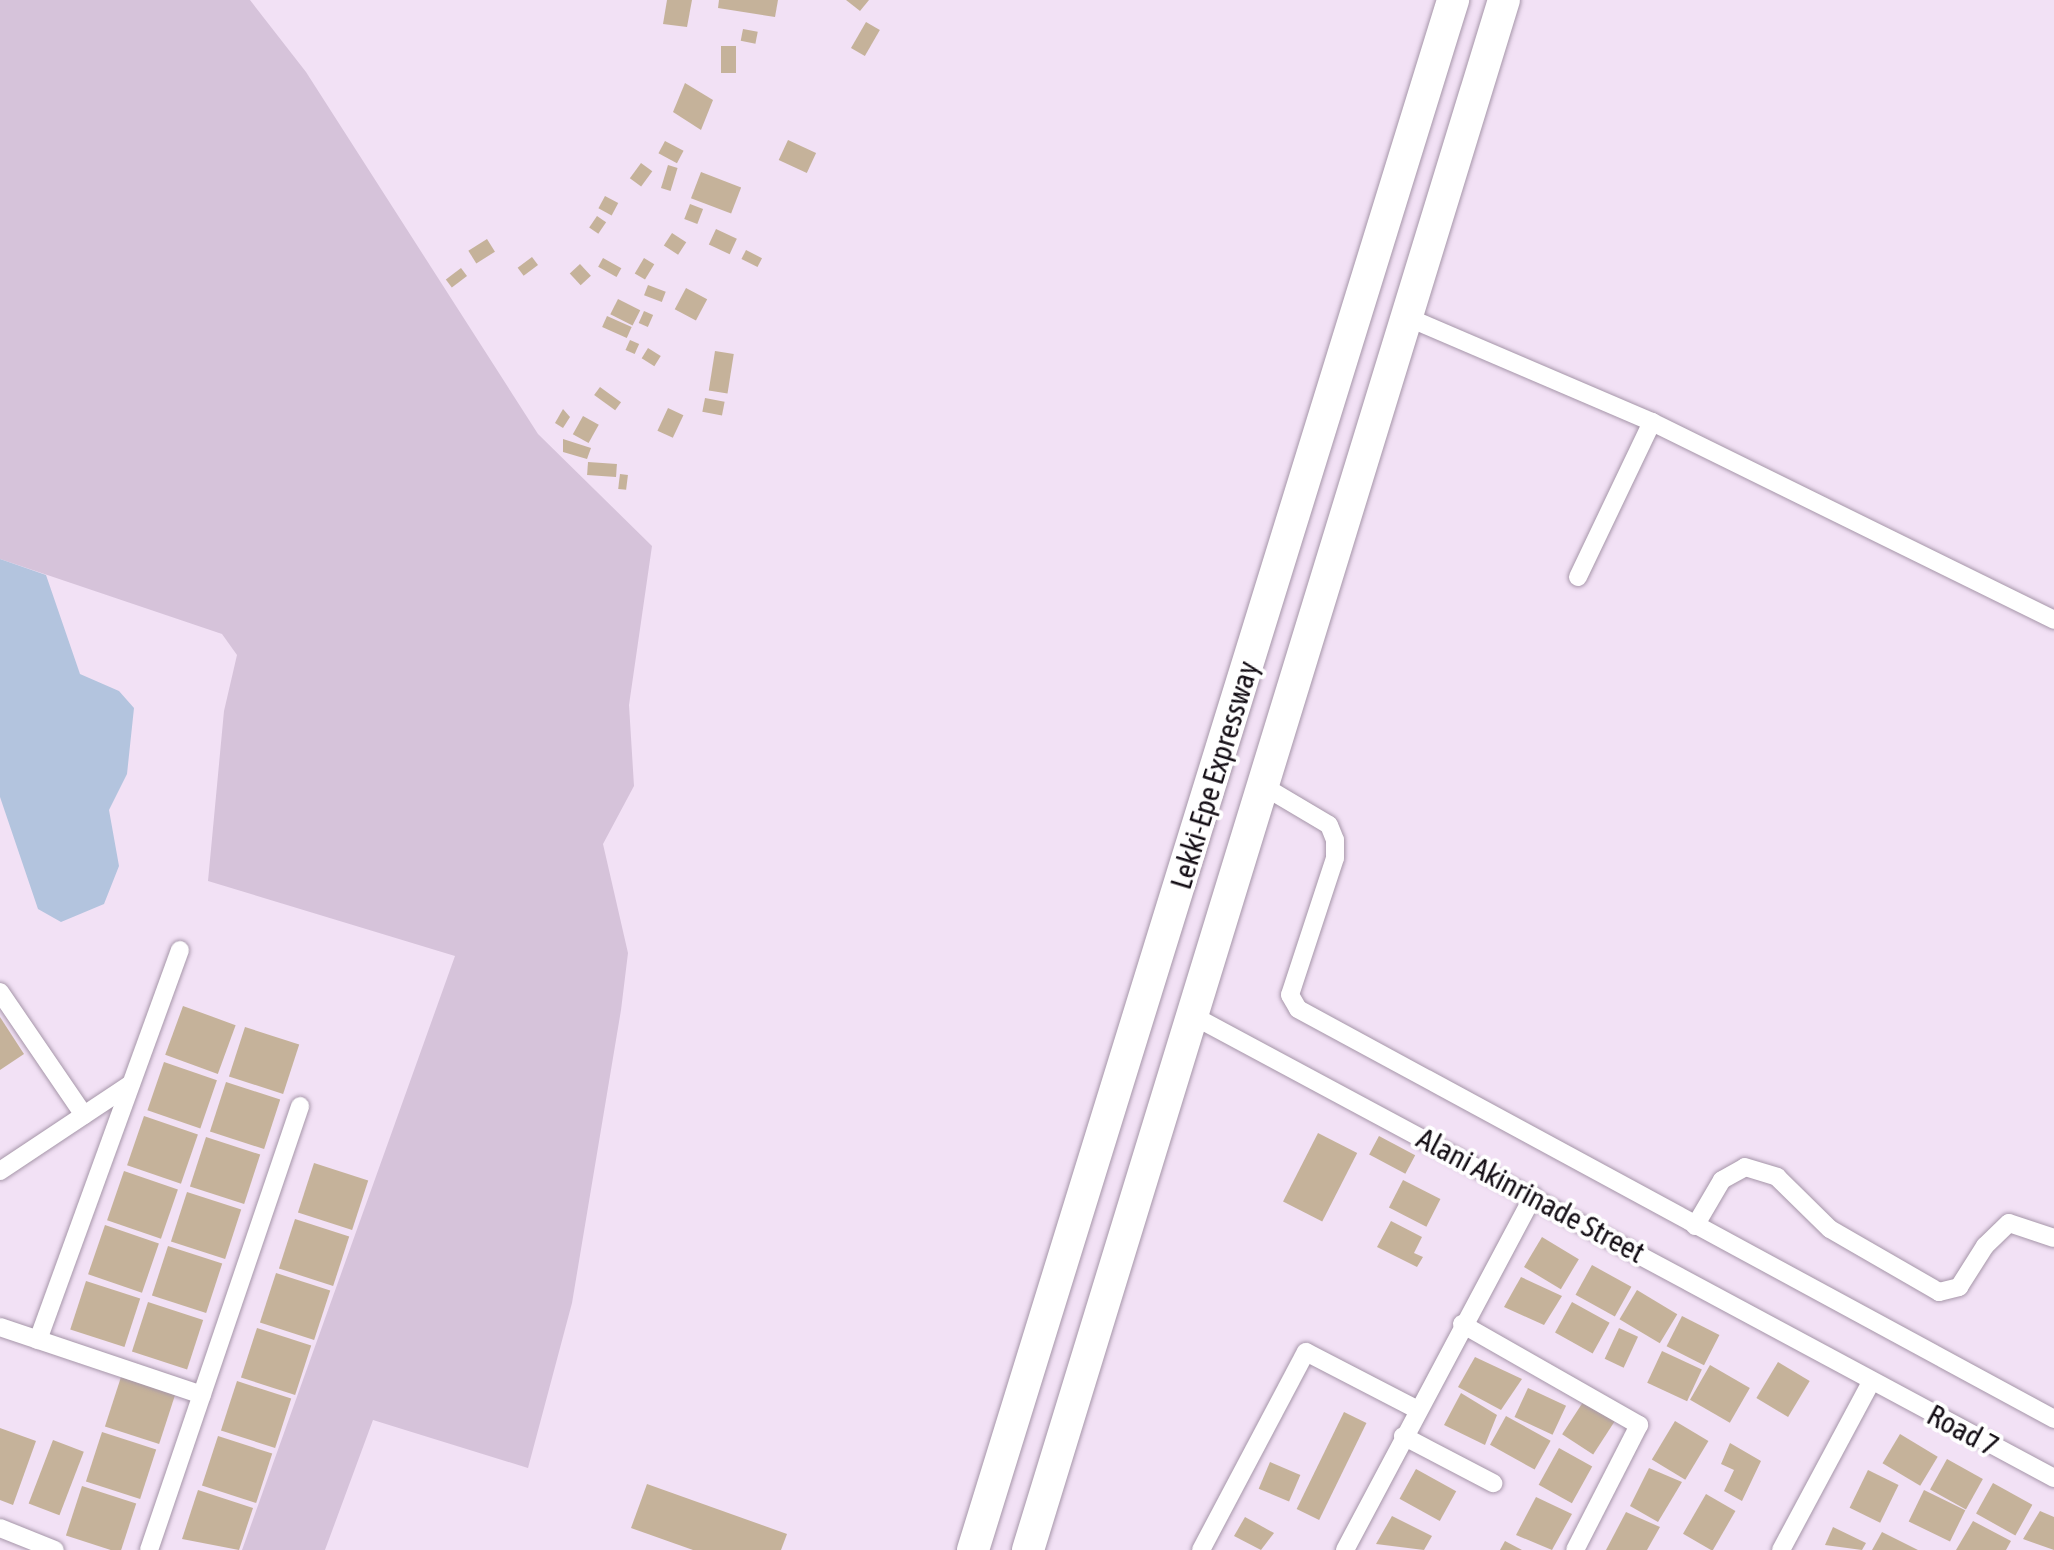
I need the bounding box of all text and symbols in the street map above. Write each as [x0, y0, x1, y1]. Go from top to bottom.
street label: Lekki-Epe Expressway [1162, 657, 1266, 893]
street label: Alani Akinrinade Street [1411, 1120, 1651, 1270]
street label: Road 7 [1921, 1396, 2005, 1464]

